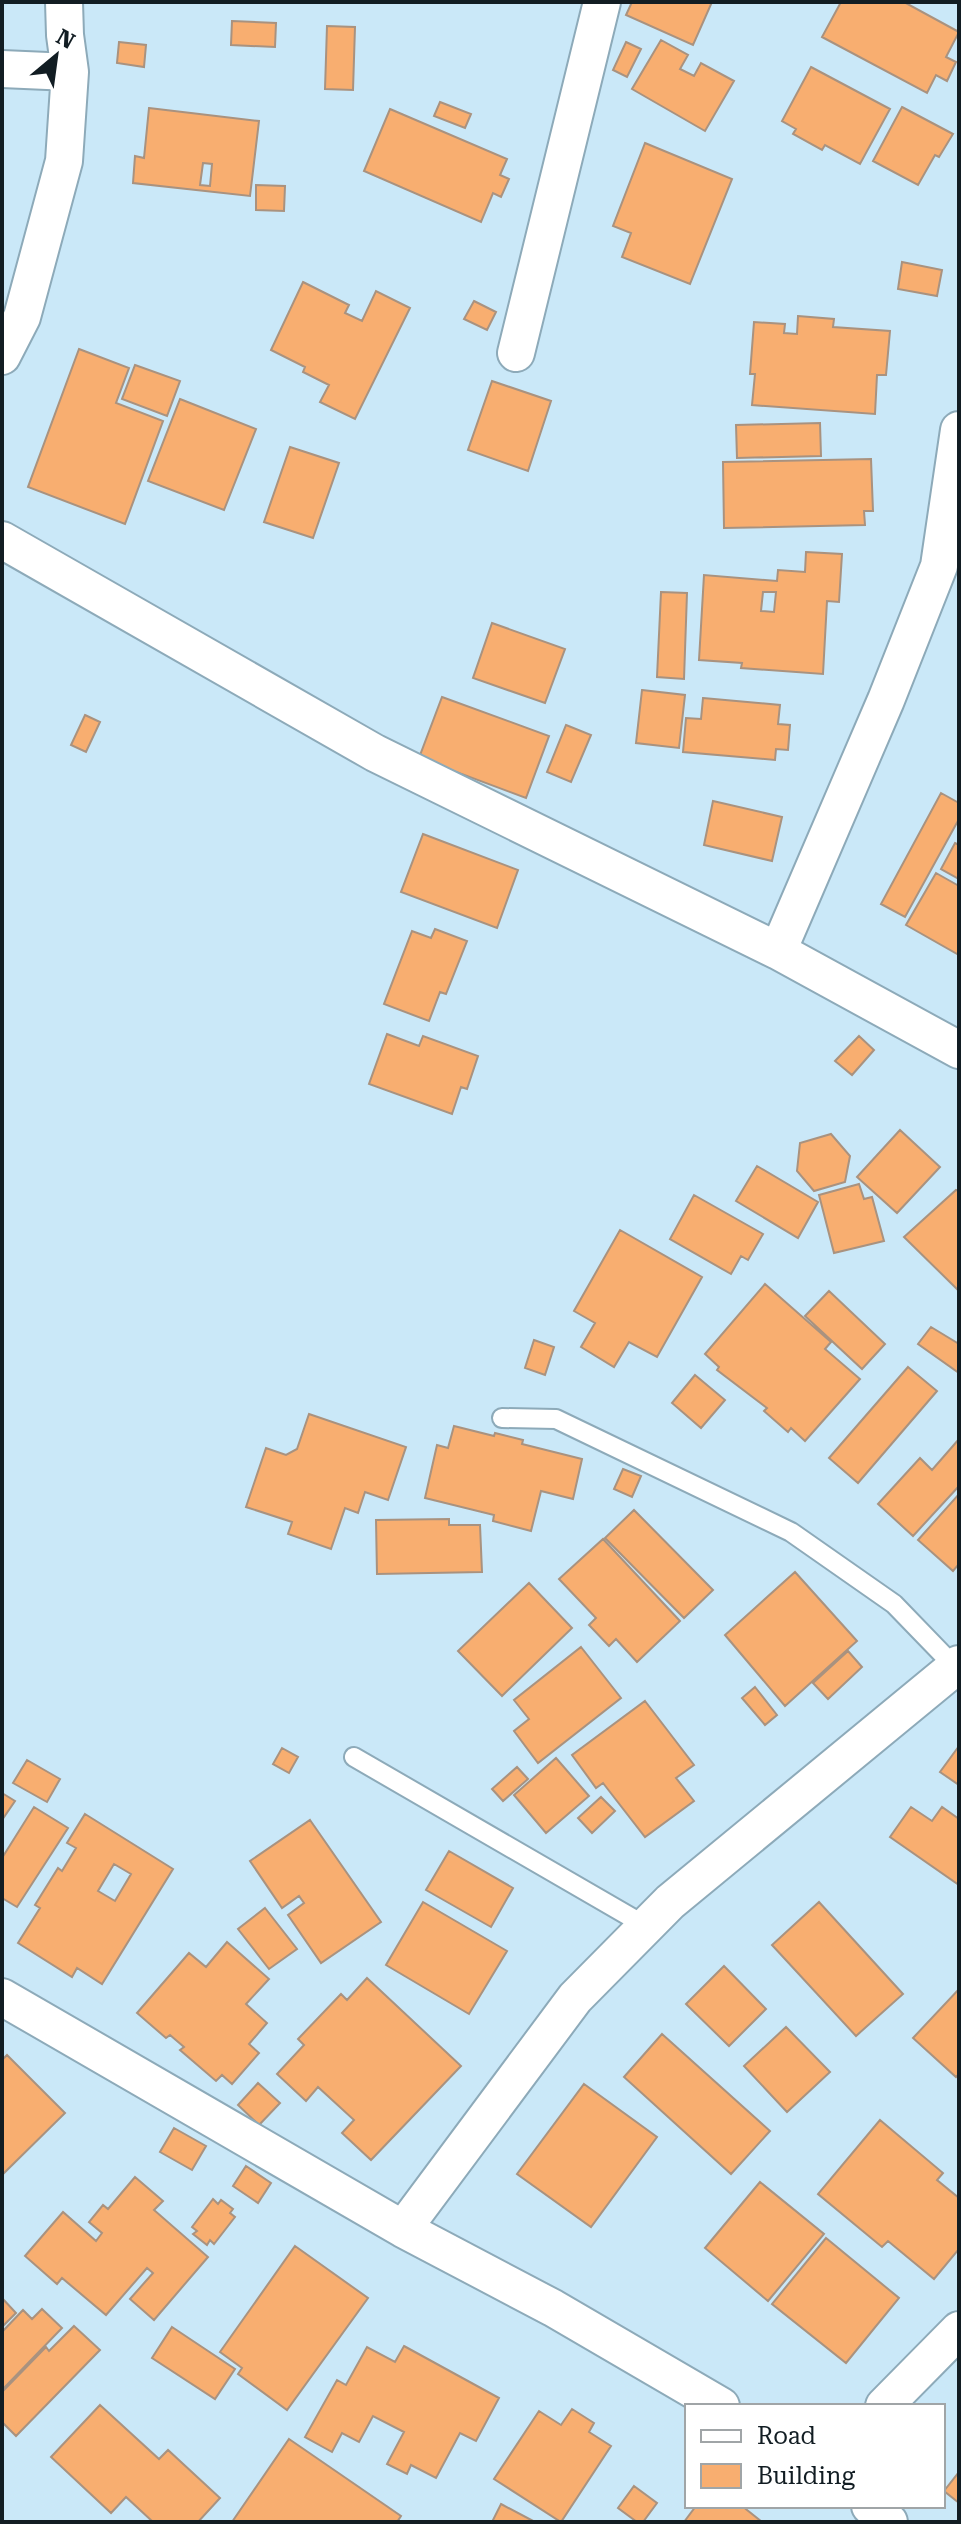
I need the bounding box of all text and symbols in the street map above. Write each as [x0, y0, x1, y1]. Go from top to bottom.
north arrow [16, 16, 96, 96]
text: N [52, 24, 79, 54]
legend [685, 2404, 945, 2508]
text: Road [757, 2422, 816, 2450]
text: Building [757, 2462, 855, 2490]

